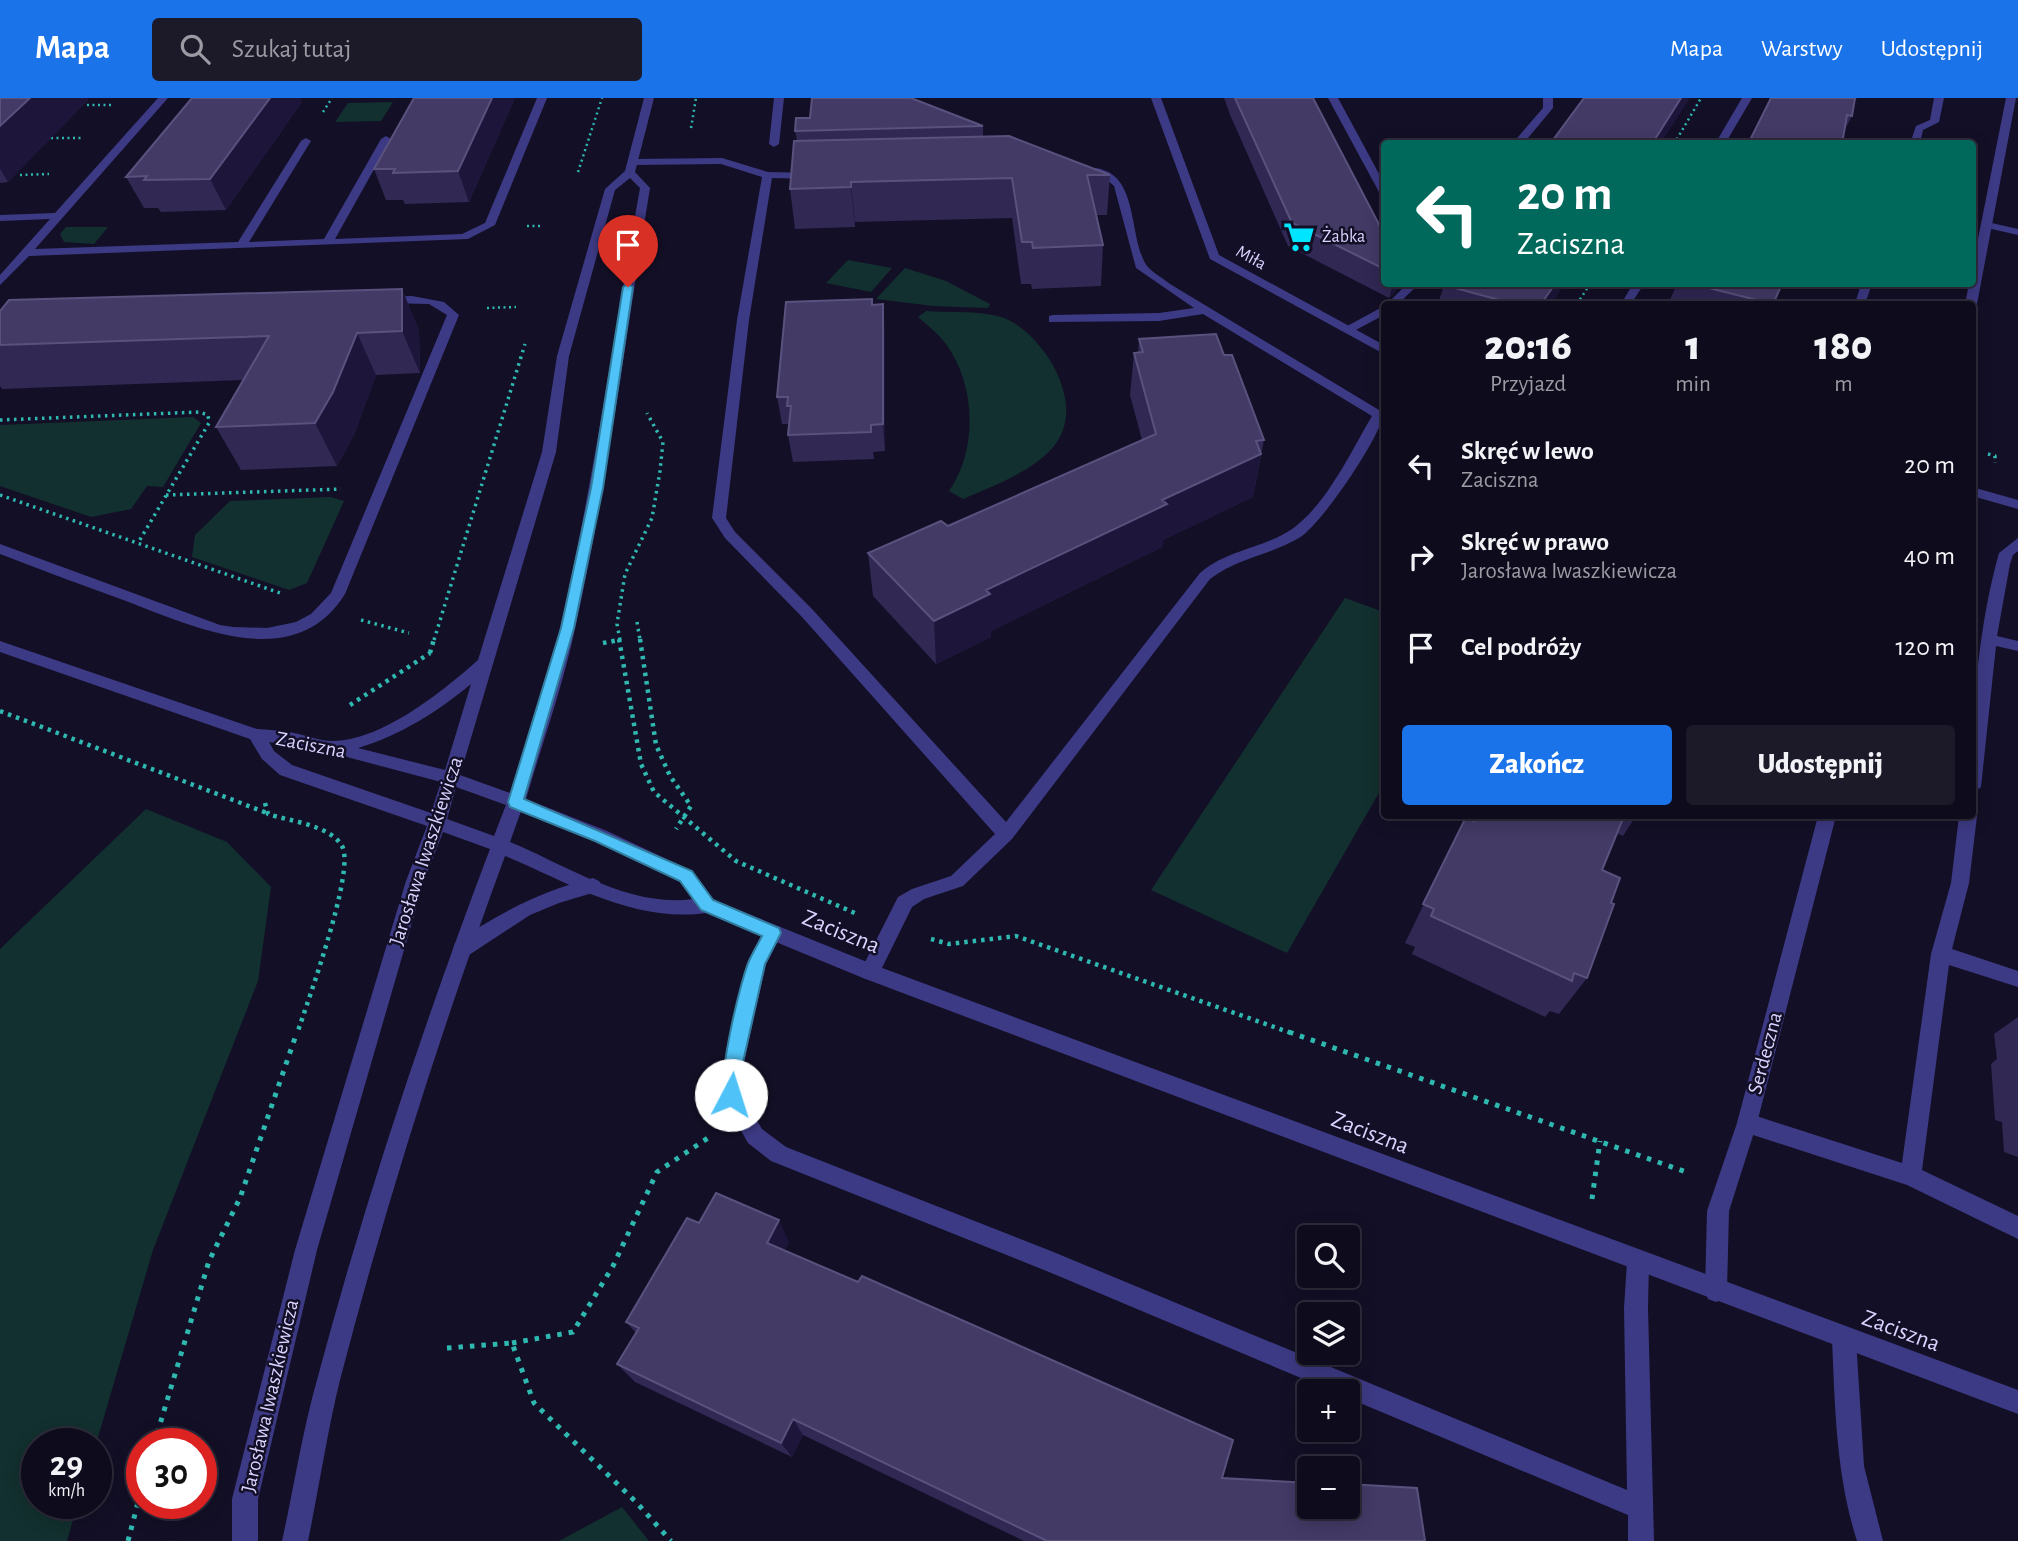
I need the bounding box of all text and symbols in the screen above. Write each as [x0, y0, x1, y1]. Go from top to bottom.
search box [152, 18, 642, 81]
icon: search [176, 30, 214, 68]
text: Mapa [35, 32, 110, 65]
text: Szukaj tutaj [232, 36, 351, 62]
text: Mapa [1670, 37, 1723, 61]
text: Warstwy [1761, 37, 1843, 61]
text: Udostępnij [1881, 37, 1983, 61]
icon: left [1402, 168, 1493, 259]
text: 20 m [1517, 170, 1613, 219]
pin [598, 215, 658, 287]
supermarket icon: Żabka [1282, 220, 1316, 254]
icon: arrive [609, 226, 647, 264]
place label: Żabka [1322, 226, 1365, 246]
text: Zaciszna [1517, 228, 1625, 260]
street label: Miła [1233, 242, 1269, 274]
text: 20:16 [1484, 325, 1572, 367]
text: 1 [1685, 325, 1701, 367]
text: 180 [1814, 325, 1873, 367]
text: Przyjazd [1490, 373, 1566, 396]
text: min [1675, 373, 1711, 396]
text: m [1834, 373, 1853, 396]
text: Skręć w lewo [1461, 438, 1594, 464]
icon: left [1402, 447, 1440, 485]
text: 20 m [1904, 452, 1955, 478]
text: Zaciszna [1461, 469, 1539, 492]
text: Skręć w prawo [1461, 529, 1609, 555]
icon: right [1402, 538, 1440, 576]
text: 40 m [1904, 543, 1955, 569]
text: Jarosława Iwaszkiewicza [1461, 560, 1677, 583]
icon: arrive [1402, 629, 1440, 667]
text: Cel podróży [1461, 634, 1581, 660]
text: 120 m [1895, 634, 1955, 660]
button: Zakończ [1402, 725, 1672, 805]
button: Udostępnij [1686, 725, 1955, 805]
street label: Zaciszna [274, 728, 348, 762]
street label: Jarosława Iwaszkiewicza [386, 754, 467, 948]
street label: Zaciszna [799, 906, 883, 958]
street label: Serdeczna [1744, 1010, 1786, 1096]
position arrow [694, 1058, 768, 1132]
street label: Zaciszna [1328, 1107, 1412, 1159]
map controls [1297, 1225, 1360, 1519]
button: search [1297, 1225, 1360, 1288]
street label: Jarosława Iwaszkiewicza [238, 1297, 302, 1494]
button: layers [1297, 1302, 1360, 1365]
street label: Zaciszna [1859, 1306, 1943, 1356]
button: + [1297, 1379, 1360, 1442]
speed limit sign: 30 [126, 1428, 217, 1519]
text: 29 [50, 1447, 83, 1482]
button: − [1297, 1456, 1360, 1519]
text: km/h [48, 1482, 85, 1500]

